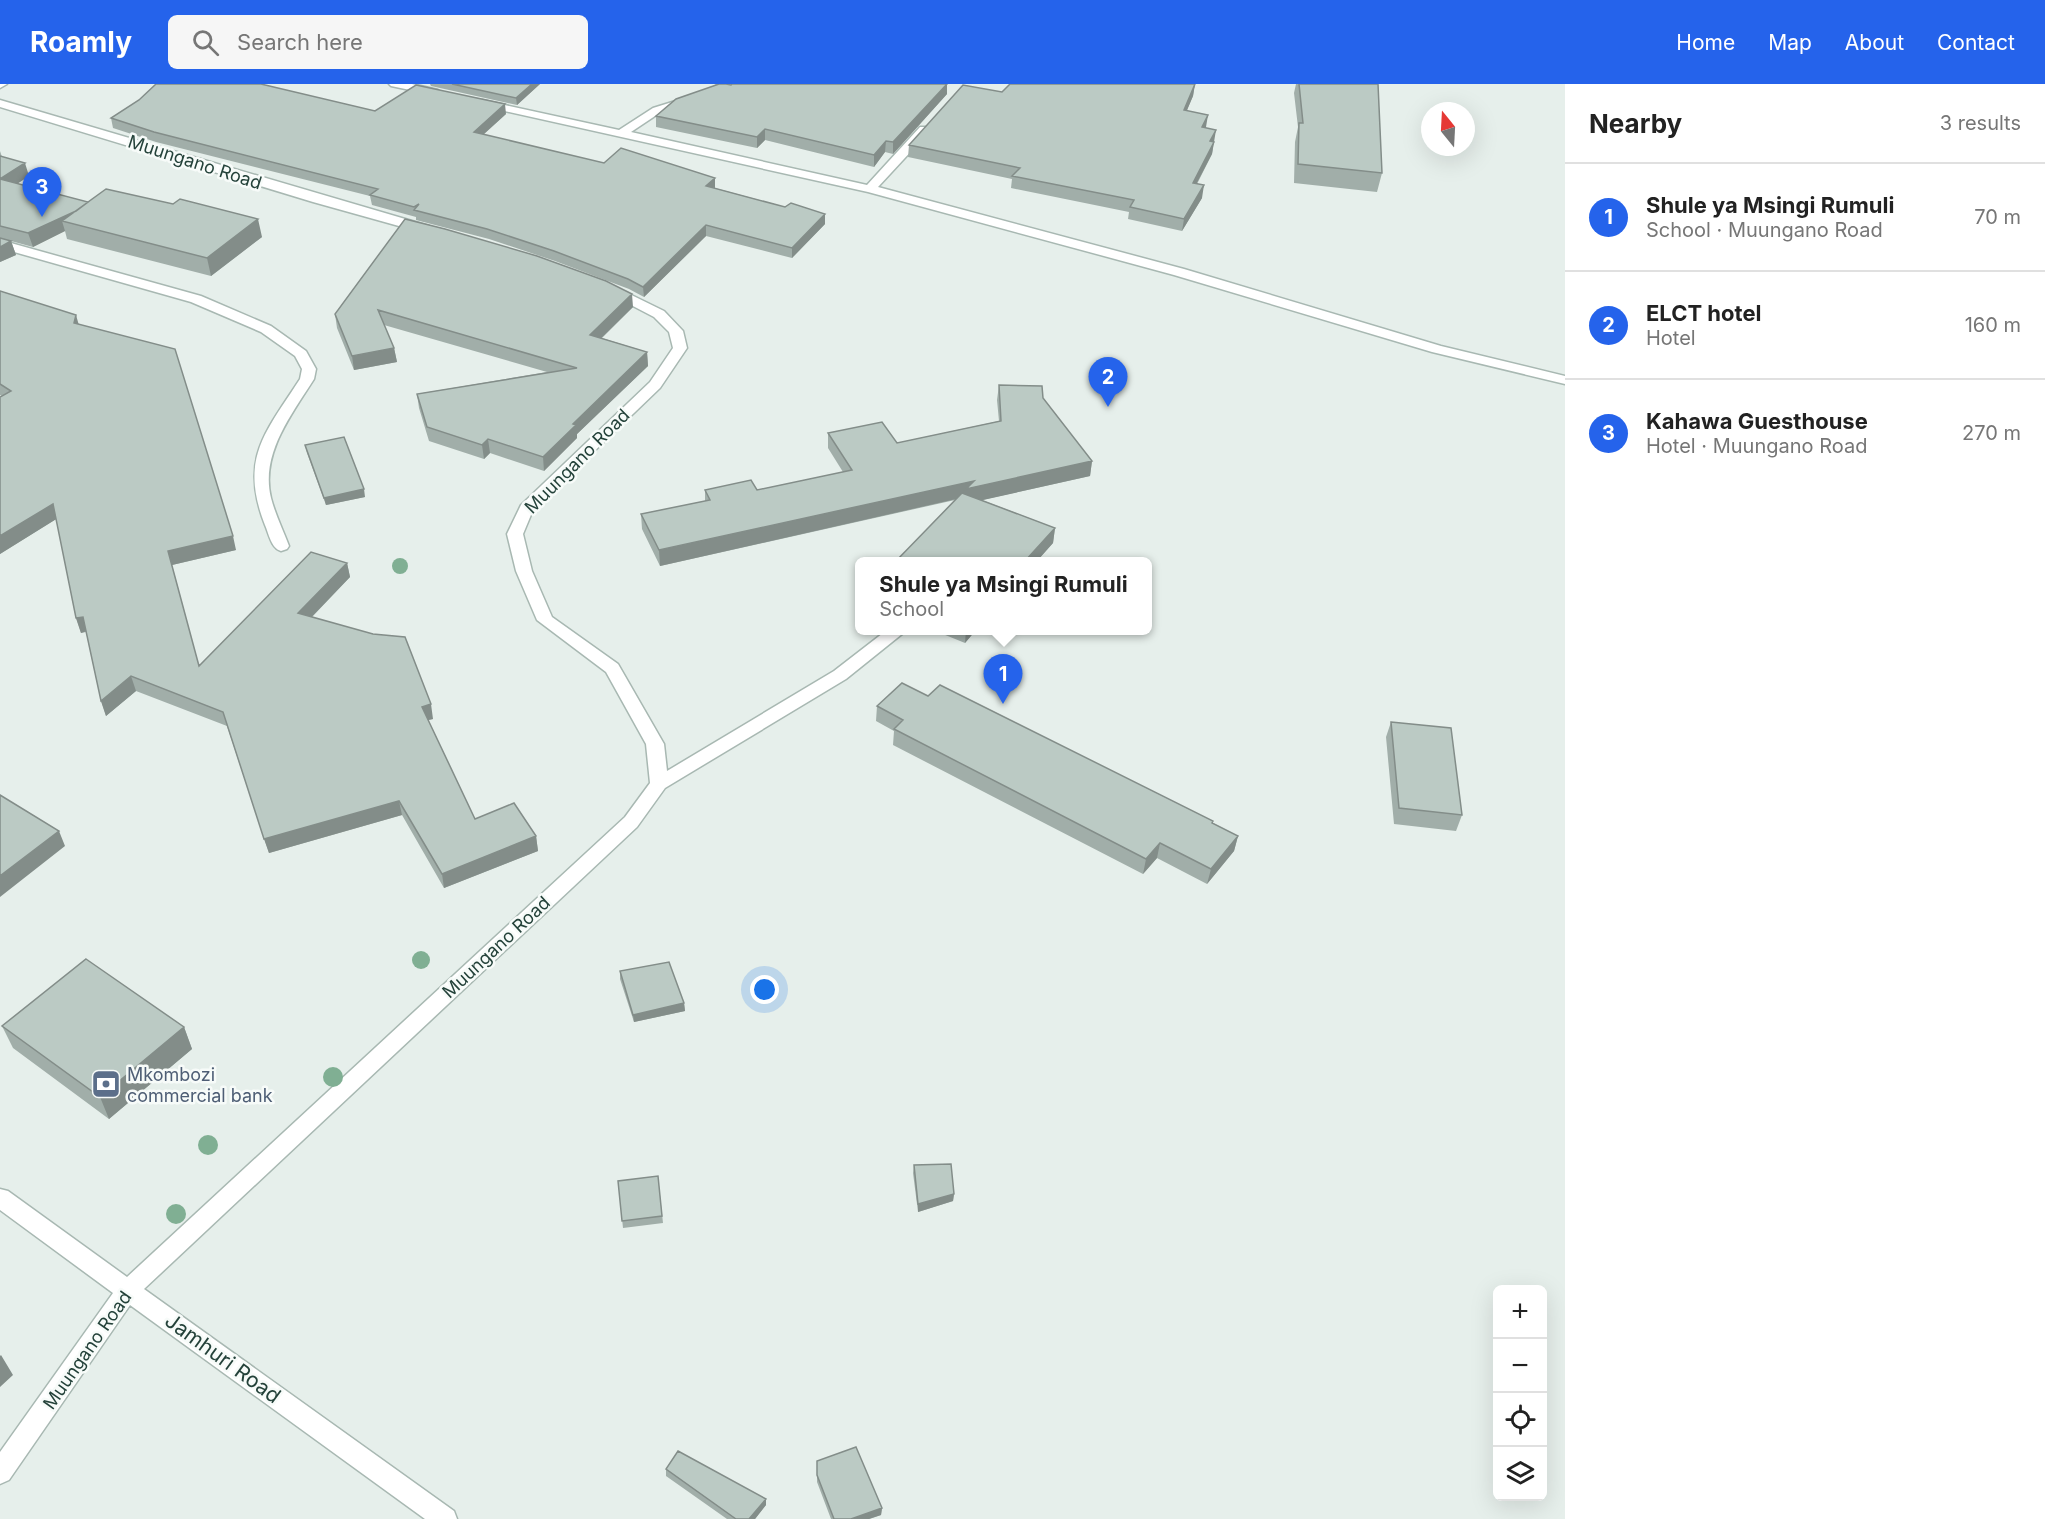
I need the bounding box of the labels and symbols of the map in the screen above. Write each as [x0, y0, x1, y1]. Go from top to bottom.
north arrow [1421, 102, 1475, 156]
street label: Muungano Road [126, 130, 264, 194]
pin: 3 [22, 168, 62, 217]
pin: 2 [1088, 358, 1128, 407]
street label: Muungano Road [520, 404, 634, 518]
pin: 1 [984, 654, 1022, 704]
street label: Muungano Road [438, 892, 554, 1002]
your location [750, 975, 779, 1004]
place label: Mkombozi commercial bank [127, 1064, 273, 1106]
bank icon: Mkombozi commercial bank [90, 1068, 122, 1100]
street label: Muungano Road [38, 1287, 136, 1413]
street label: Jamhuri Road [160, 1308, 286, 1408]

